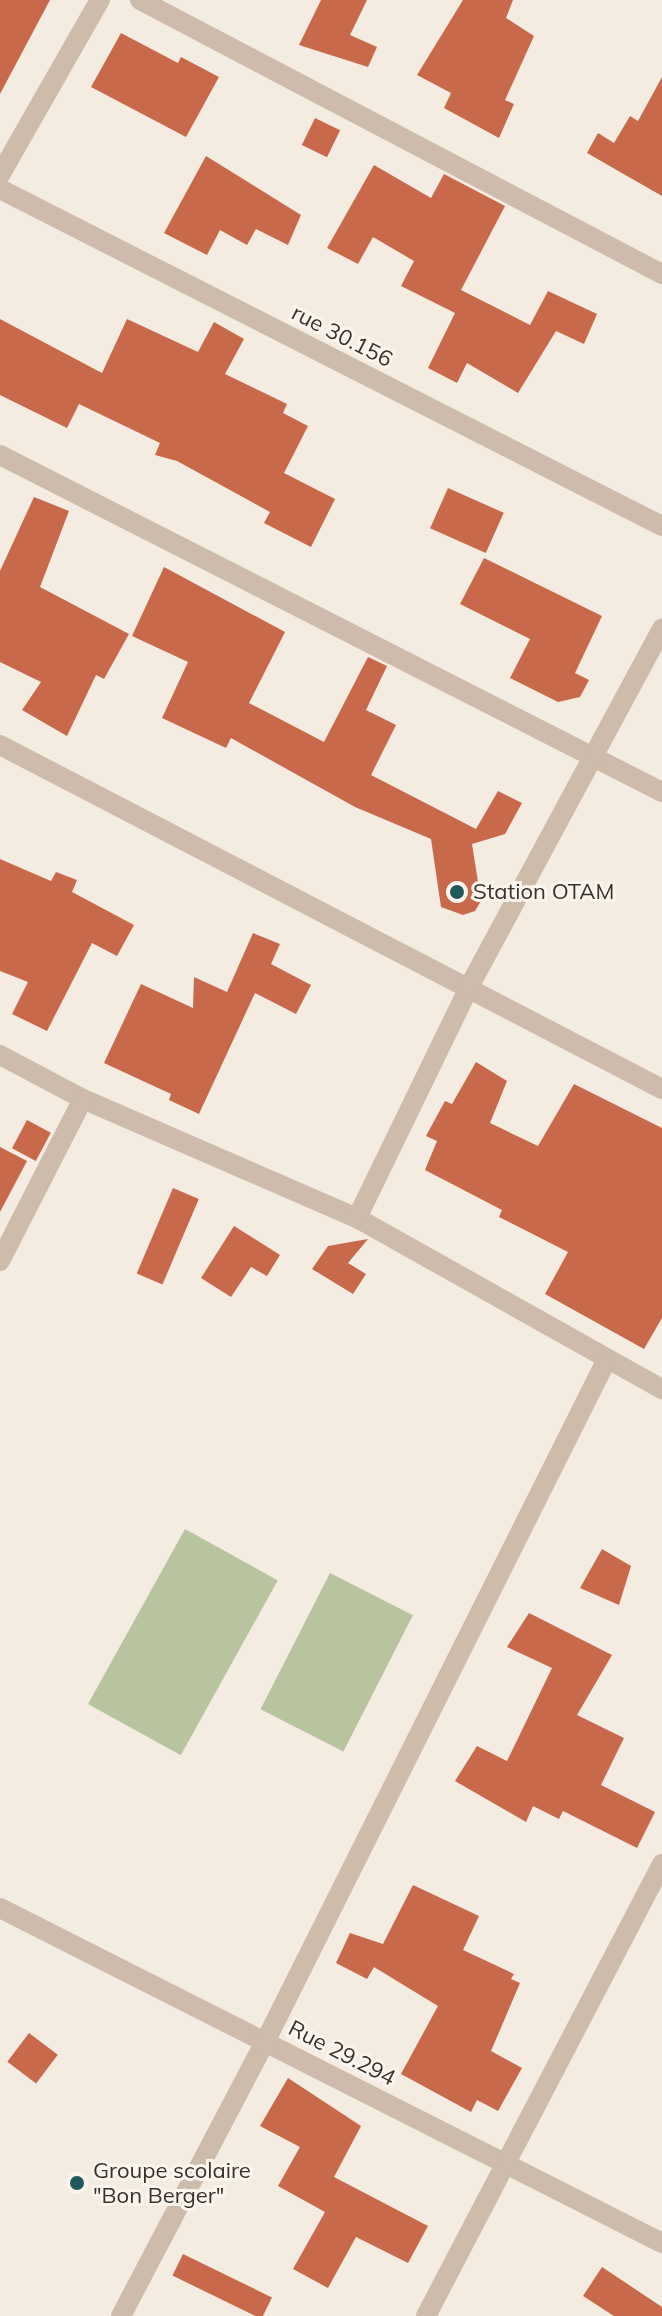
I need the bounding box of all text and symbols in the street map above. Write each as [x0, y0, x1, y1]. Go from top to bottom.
street label: rue 30.156 [287, 299, 397, 373]
place label: Station OTAM [473, 879, 614, 905]
marker: Station OTAM [448, 883, 466, 901]
street label: Rue 29.294 [284, 2015, 400, 2091]
place label: Groupe scolaire "Bon Berger" [93, 2157, 251, 2208]
marker: Groupe scolaire "Bon Berger" [68, 2174, 86, 2192]

